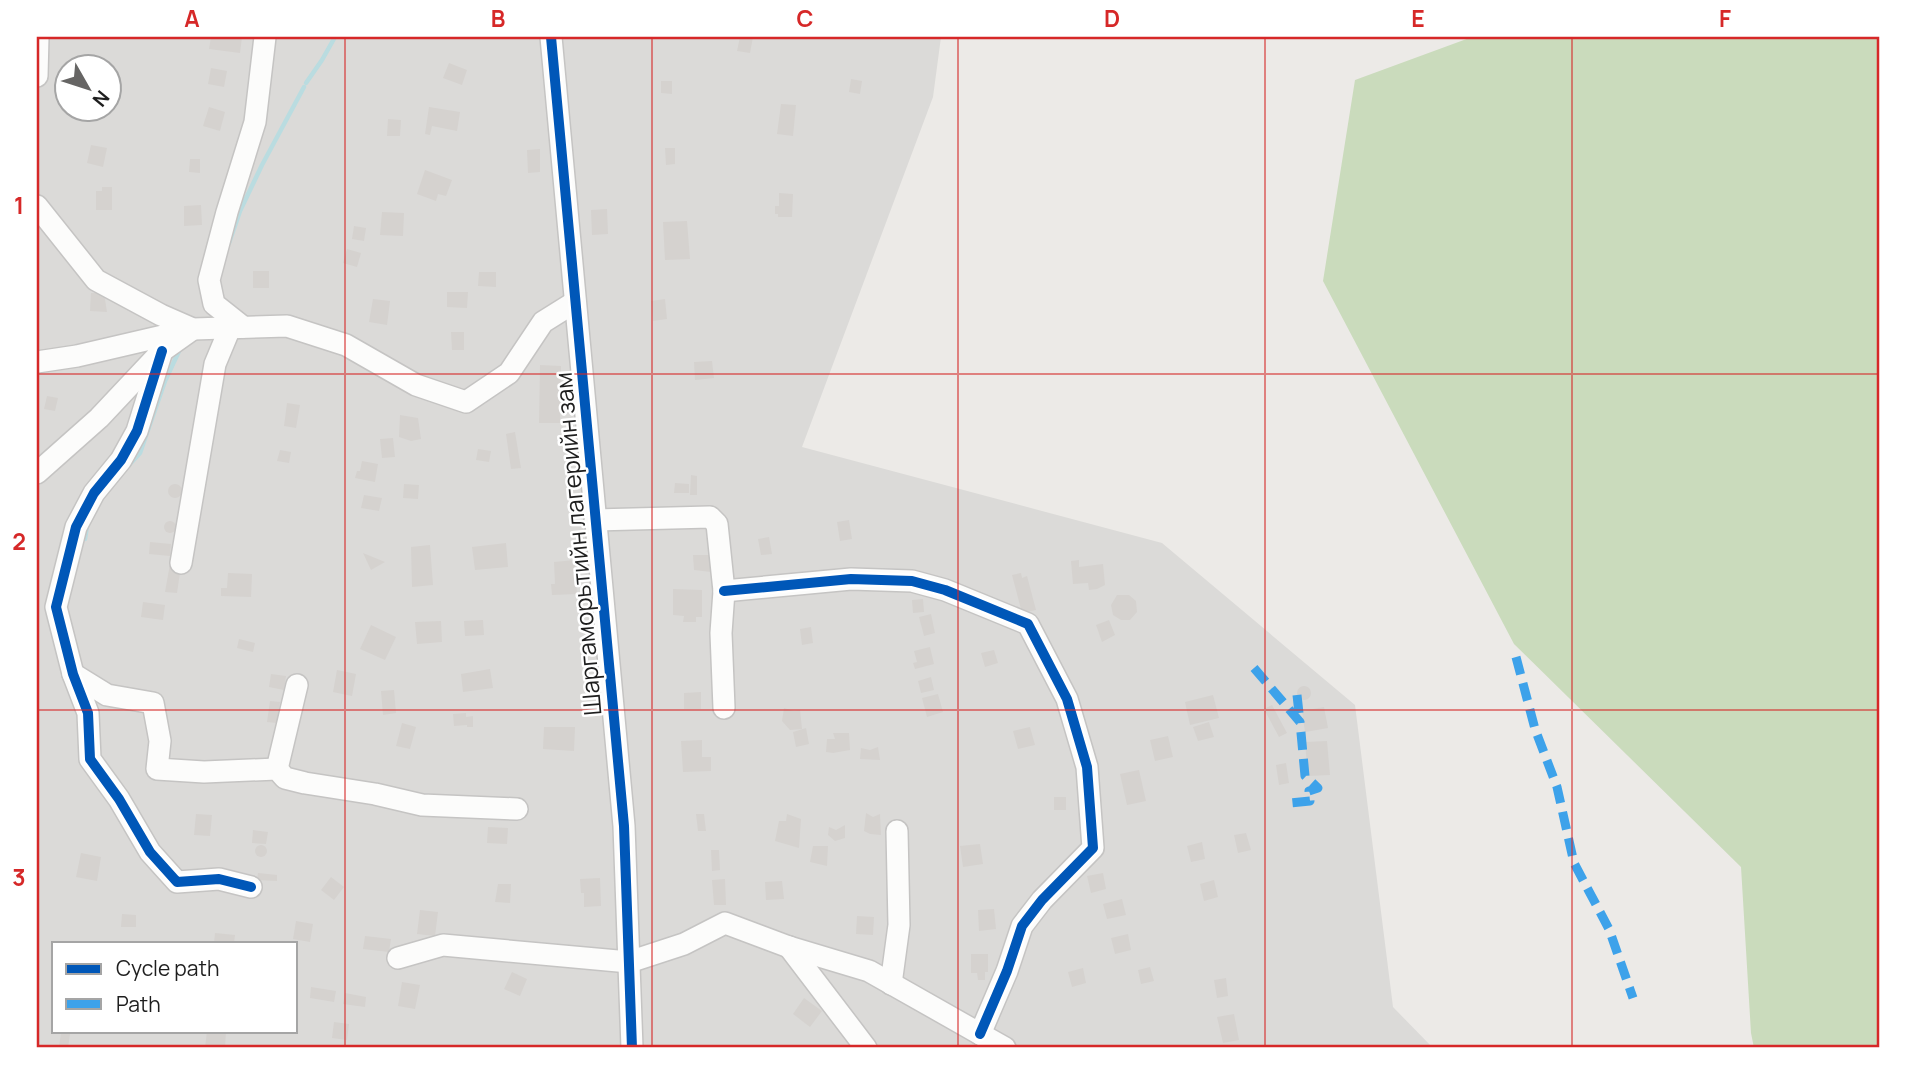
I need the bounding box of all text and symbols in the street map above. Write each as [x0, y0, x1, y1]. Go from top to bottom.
text: A [184, 2, 200, 34]
text: B [491, 2, 505, 34]
text: C [797, 2, 814, 34]
text: D [1104, 2, 1120, 34]
text: E [1411, 2, 1425, 34]
text: F [1719, 2, 1731, 34]
north arrow [52, 52, 122, 122]
text: N [87, 85, 116, 112]
text: 1 [14, 189, 24, 221]
street label: Шаргаморьтийн лагерийн зам [546, 371, 608, 717]
text: 2 [12, 525, 26, 557]
text: 3 [12, 861, 26, 893]
legend [52, 942, 298, 1032]
text: Cycle path [116, 954, 219, 982]
text: Path [116, 990, 161, 1018]

